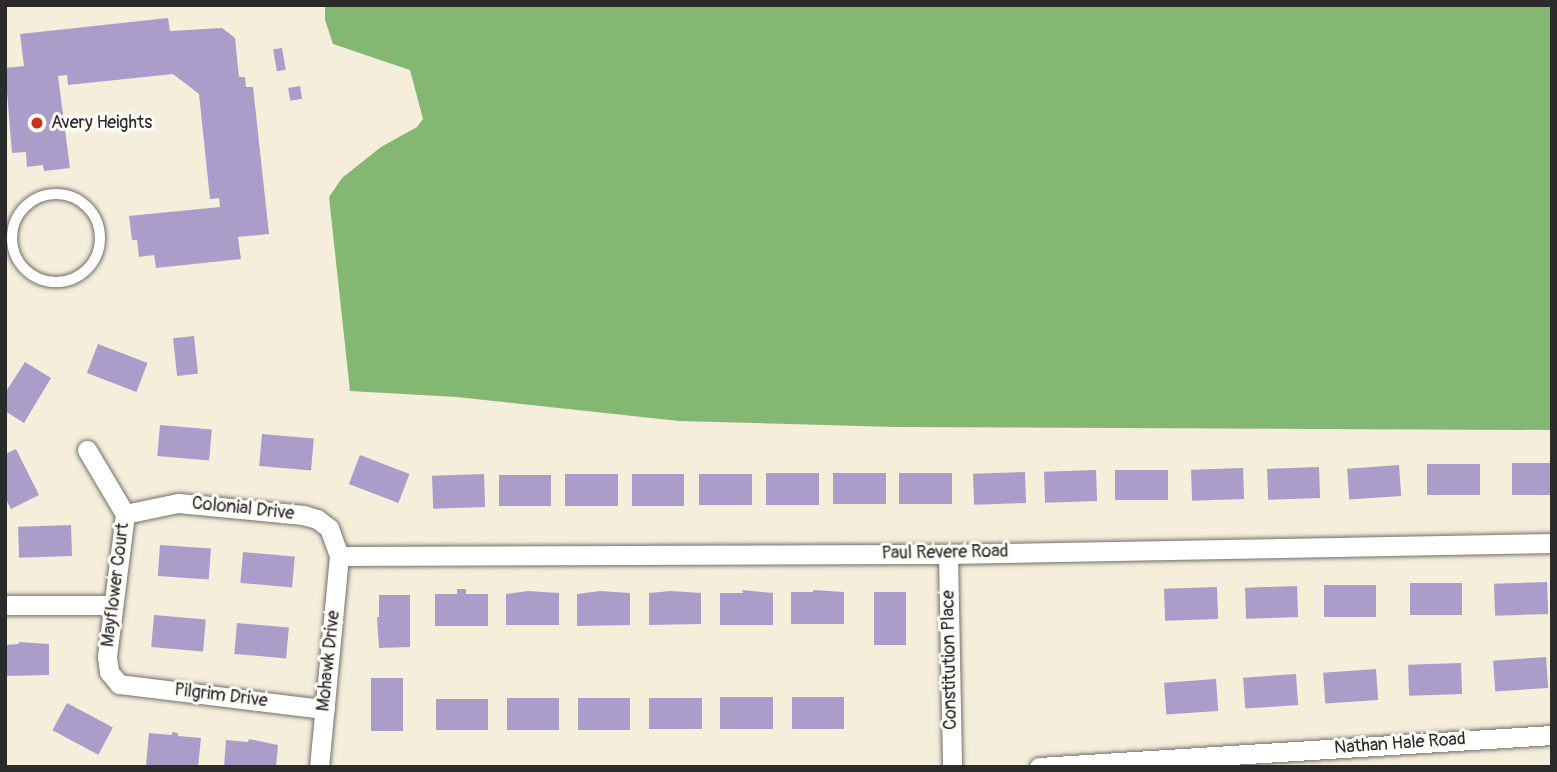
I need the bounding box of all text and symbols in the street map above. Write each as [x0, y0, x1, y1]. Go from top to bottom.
place label: Avery Heights [51, 112, 152, 134]
marker: Avery Heights [29, 115, 45, 131]
street label: Colonial Drive [191, 493, 295, 525]
street label: Mayflower Court [98, 522, 134, 648]
street label: Paul Revere Road [881, 541, 1009, 565]
street label: Constitution Place [938, 590, 962, 730]
street label: Mohawk Drive [313, 609, 345, 713]
street label: Pilgrim Drive [173, 680, 269, 712]
street label: Nathan Hale Road [1334, 729, 1466, 759]

